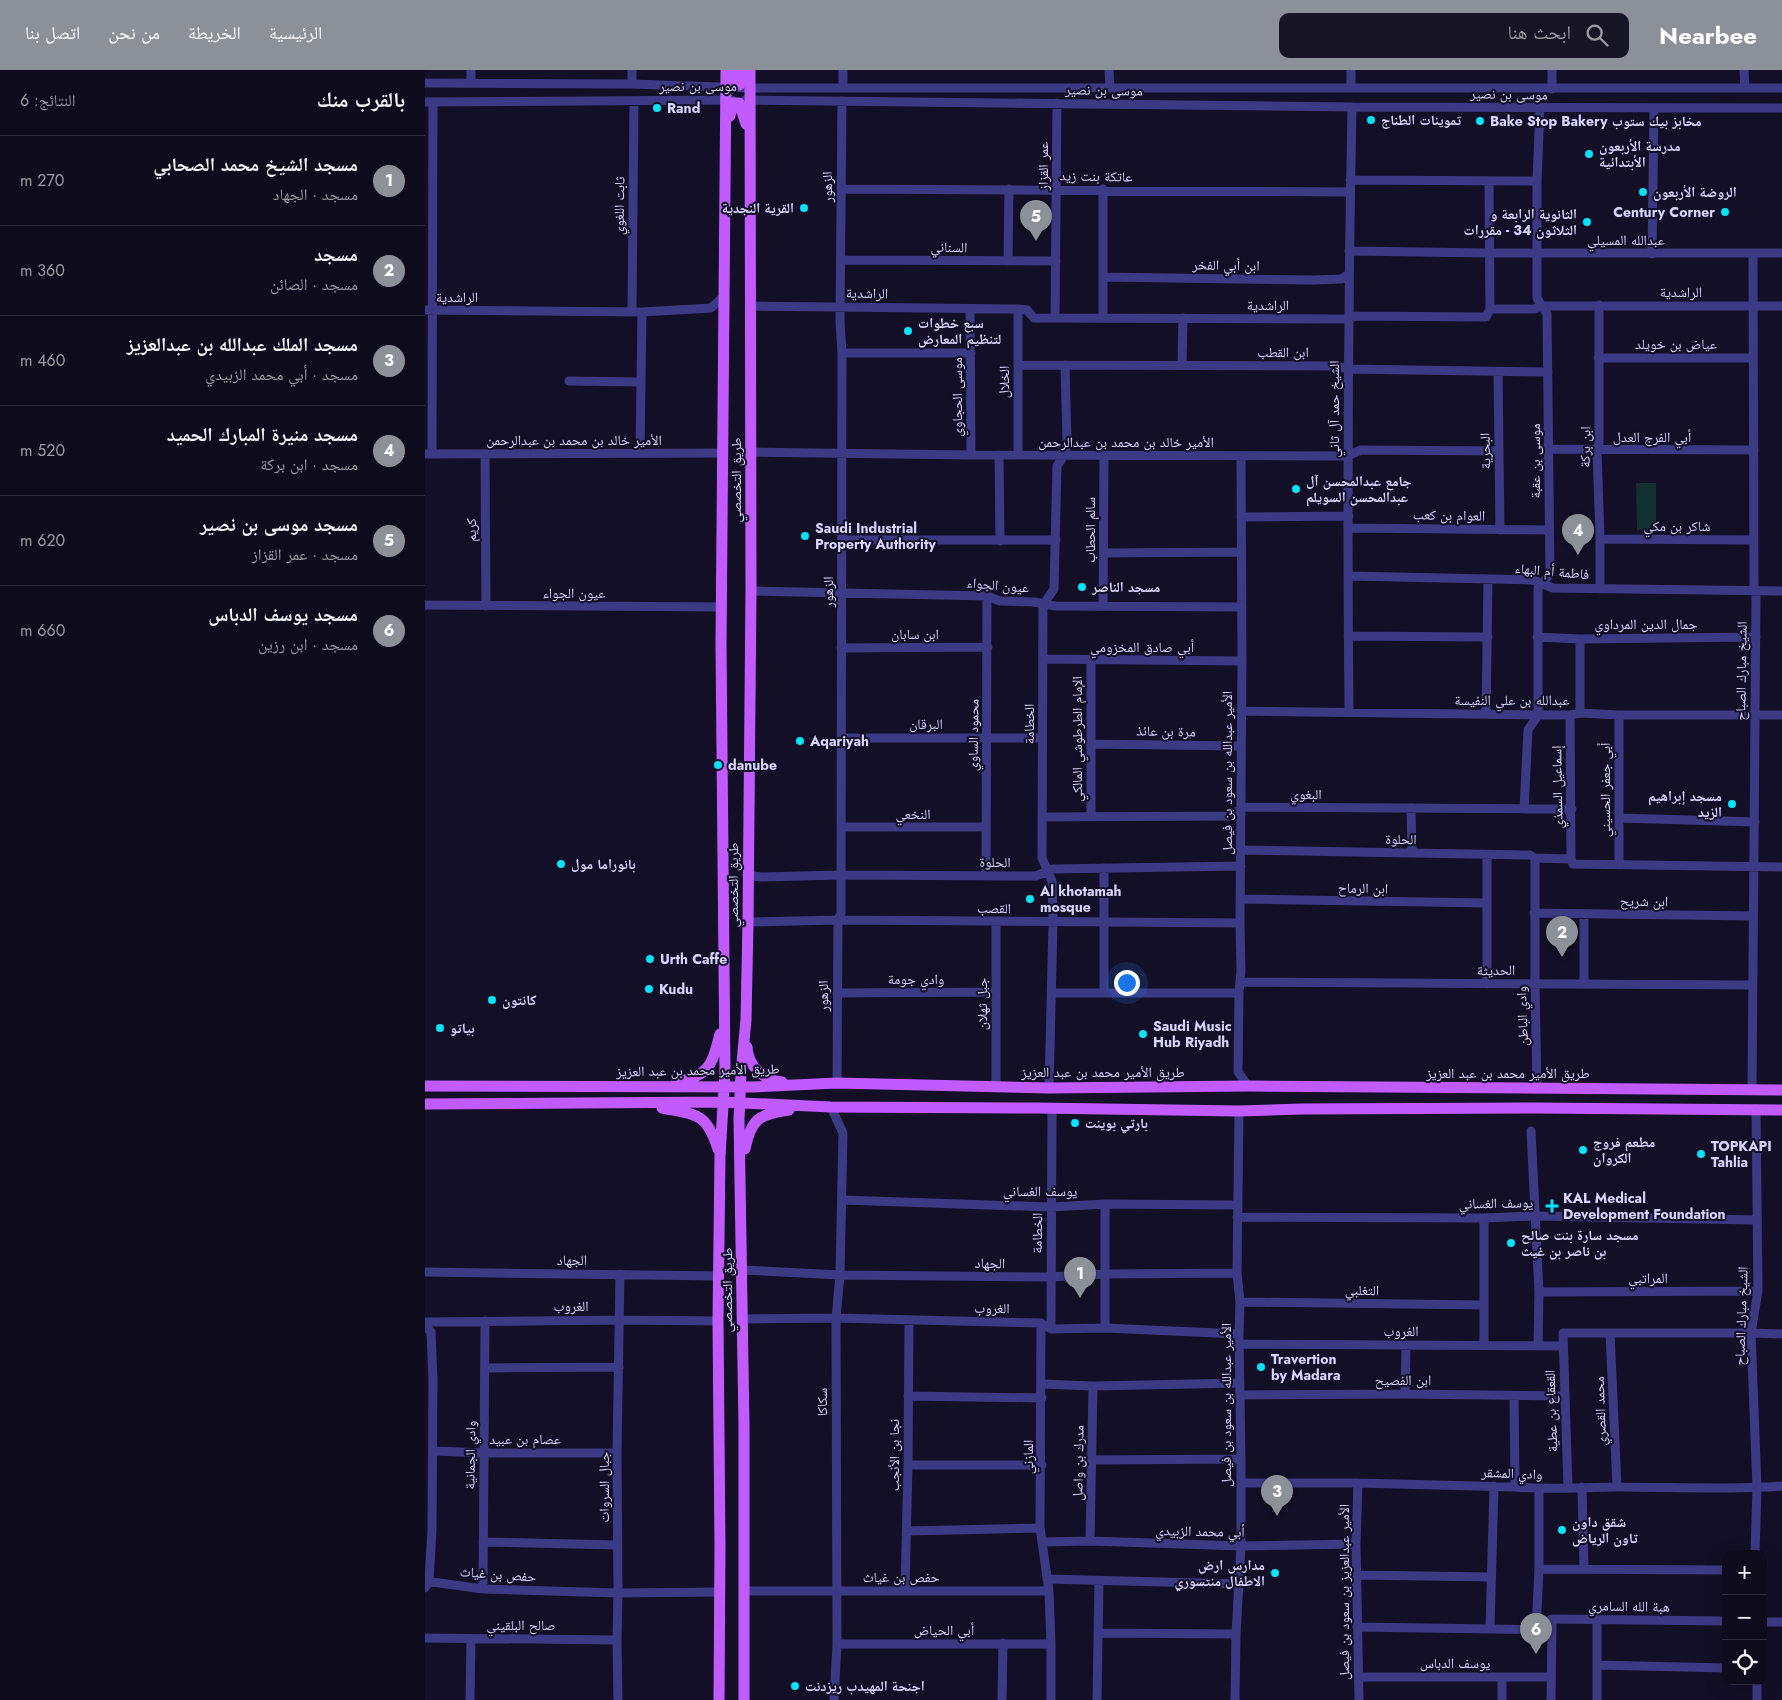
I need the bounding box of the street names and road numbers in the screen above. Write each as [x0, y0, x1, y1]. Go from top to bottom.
street label: موسى بن نصير [658, 76, 737, 96]
street label: موسى بن نصير [1064, 79, 1143, 101]
street label: موسى بن نصير [1469, 83, 1548, 105]
street label: عمر القزاز [1033, 142, 1053, 191]
street label: عاتكة بنت زيد [1059, 165, 1133, 187]
street label: الزهور [817, 171, 837, 204]
street label: ثابت اللغوي [608, 176, 631, 235]
street label: عبدالله المسيلي [1587, 230, 1665, 252]
street label: السناني [930, 237, 968, 259]
street label: ابن أبي الفخر [1191, 254, 1260, 277]
street label: الراشدية [1660, 282, 1702, 302]
street label: الراشدية [846, 283, 888, 303]
street label: الراشدية [436, 287, 478, 307]
street label: الراشدية [1247, 295, 1289, 315]
street label: عياض بن خويلد [1635, 334, 1717, 354]
street label: ابن القطب [1257, 342, 1309, 362]
street label: موسى الحجاوي [947, 357, 969, 437]
street label: الشيخ حمد آل ثاني [1324, 360, 1346, 458]
street label: الخلال [994, 366, 1014, 398]
street label: موسى بن عقبة [1525, 423, 1545, 499]
street label: ابن بركة [1575, 426, 1595, 468]
street label: أبي الفرج العدل [1613, 427, 1691, 449]
street label: الأمير خالد بن محمد بن عبدالرحمن [486, 430, 662, 450]
street label: الأمير خالد بن محمد بن عبدالرحمن [1038, 432, 1214, 452]
street label: البحرية [1475, 433, 1495, 469]
street label: طريق التخصصي [726, 438, 748, 522]
street label: سالم الحطاب [1080, 497, 1100, 563]
street label: العوام بن كعب [1413, 504, 1485, 526]
street label: شاكر بن مكي [1643, 516, 1711, 538]
street label: كريم [461, 518, 481, 542]
street label: فاطمة أم البهاء [1514, 558, 1590, 584]
street label: عيون الجواء [966, 572, 1030, 598]
street label: الزهور [818, 576, 838, 609]
street label: عيون الجواء [543, 583, 605, 603]
street label: جمال الدين المرداوي [1595, 614, 1698, 636]
street label: الشيخ مبارك الصباح [1730, 621, 1752, 721]
street label: ابن سابان [891, 624, 939, 644]
street label: أبي صادق المخزومي [1090, 637, 1194, 659]
street label: الإمام الطرطوشي المالكي [1067, 676, 1089, 802]
street label: عبدالله بن علي النفيسة [1454, 690, 1570, 712]
street label: الأمير عبدالله بن سعود بن فيصل [1217, 691, 1237, 855]
street label: محمود الساوي [962, 699, 985, 771]
street label: الخطامة [1019, 704, 1039, 744]
street label: البرقان [909, 714, 943, 734]
street label: مرة بن عائذ [1136, 720, 1196, 742]
street label: أبي جعفر الحسيني [1595, 743, 1617, 837]
street label: إسماعيل السمذي [1546, 745, 1569, 829]
street label: البغوي [1290, 784, 1322, 806]
street label: النخعي [895, 804, 931, 826]
street label: الحلوة [1385, 829, 1417, 849]
street label: طريق التخصصي [723, 843, 745, 927]
street label: الحلوة [979, 852, 1011, 872]
street label: ابن الرماح [1338, 878, 1388, 898]
street label: ابن شريح [1620, 891, 1668, 911]
street label: القصب [977, 898, 1011, 918]
street label: الحديثة [1477, 960, 1515, 980]
street label: وادي جومة [888, 969, 944, 991]
street label: جبل ثهلان [972, 978, 992, 1030]
street label: الزهور [813, 980, 833, 1013]
street label: وادي الباطن [1511, 986, 1535, 1046]
street label: طريق الأمير محمد بن عبد العزيز [615, 1059, 780, 1081]
street label: طريق الأمير محمد بن عبد العزيز [1020, 1062, 1185, 1082]
street label: طريق الأمير محمد بن عبد العزيز [1425, 1063, 1590, 1083]
street label: يوسف الغساني [1003, 1181, 1077, 1203]
street label: يوسف الغساني [1459, 1192, 1534, 1215]
street label: الخطامة [1027, 1212, 1047, 1254]
street label: طريق التخصصي [717, 1248, 739, 1332]
street label: الجهاد [557, 1250, 587, 1270]
street label: الجهاد [975, 1253, 1005, 1273]
street label: الشيخ مبارك الصباح [1729, 1266, 1753, 1366]
street label: المراتبي [1628, 1268, 1668, 1290]
street label: التغلبي [1345, 1280, 1379, 1302]
street label: الغروب [553, 1296, 589, 1316]
street label: الغروب [974, 1298, 1010, 1318]
street label: الغروب [1383, 1321, 1419, 1341]
street label: الأمير عبدالله بن سعود بن فيصل [1216, 1323, 1236, 1487]
street label: القعقاع بن عطية [1540, 1369, 1562, 1453]
street label: ابن الفصيح [1375, 1370, 1431, 1390]
street label: محمد القصري [1589, 1376, 1613, 1446]
street label: سكاكا [812, 1388, 832, 1416]
street label: نجا بن الأنجب [884, 1419, 904, 1491]
street label: وادي الجمانية [459, 1420, 482, 1490]
street label: مدرك بن واصل [1067, 1425, 1089, 1501]
street label: عصام بن عبيد [489, 1429, 561, 1449]
street label: المازني [1018, 1440, 1040, 1474]
street label: جبال السروات [594, 1451, 614, 1523]
street label: وادي المشقر [1480, 1462, 1543, 1486]
street label: الأمير عبدالعزيز بن سعود بن فيصل [1334, 1504, 1354, 1680]
street label: أبي محمد الزبيدي [1155, 1520, 1245, 1543]
street label: حفص بن غياث [459, 1561, 537, 1587]
street label: حفص بن غياث [863, 1567, 939, 1587]
street label: هبة الله السامري [1588, 1595, 1670, 1618]
street label: صالح البلقيني [486, 1615, 556, 1637]
street label: أبي الحياض [914, 1620, 974, 1642]
street label: يوسف الدباس [1420, 1653, 1491, 1673]

